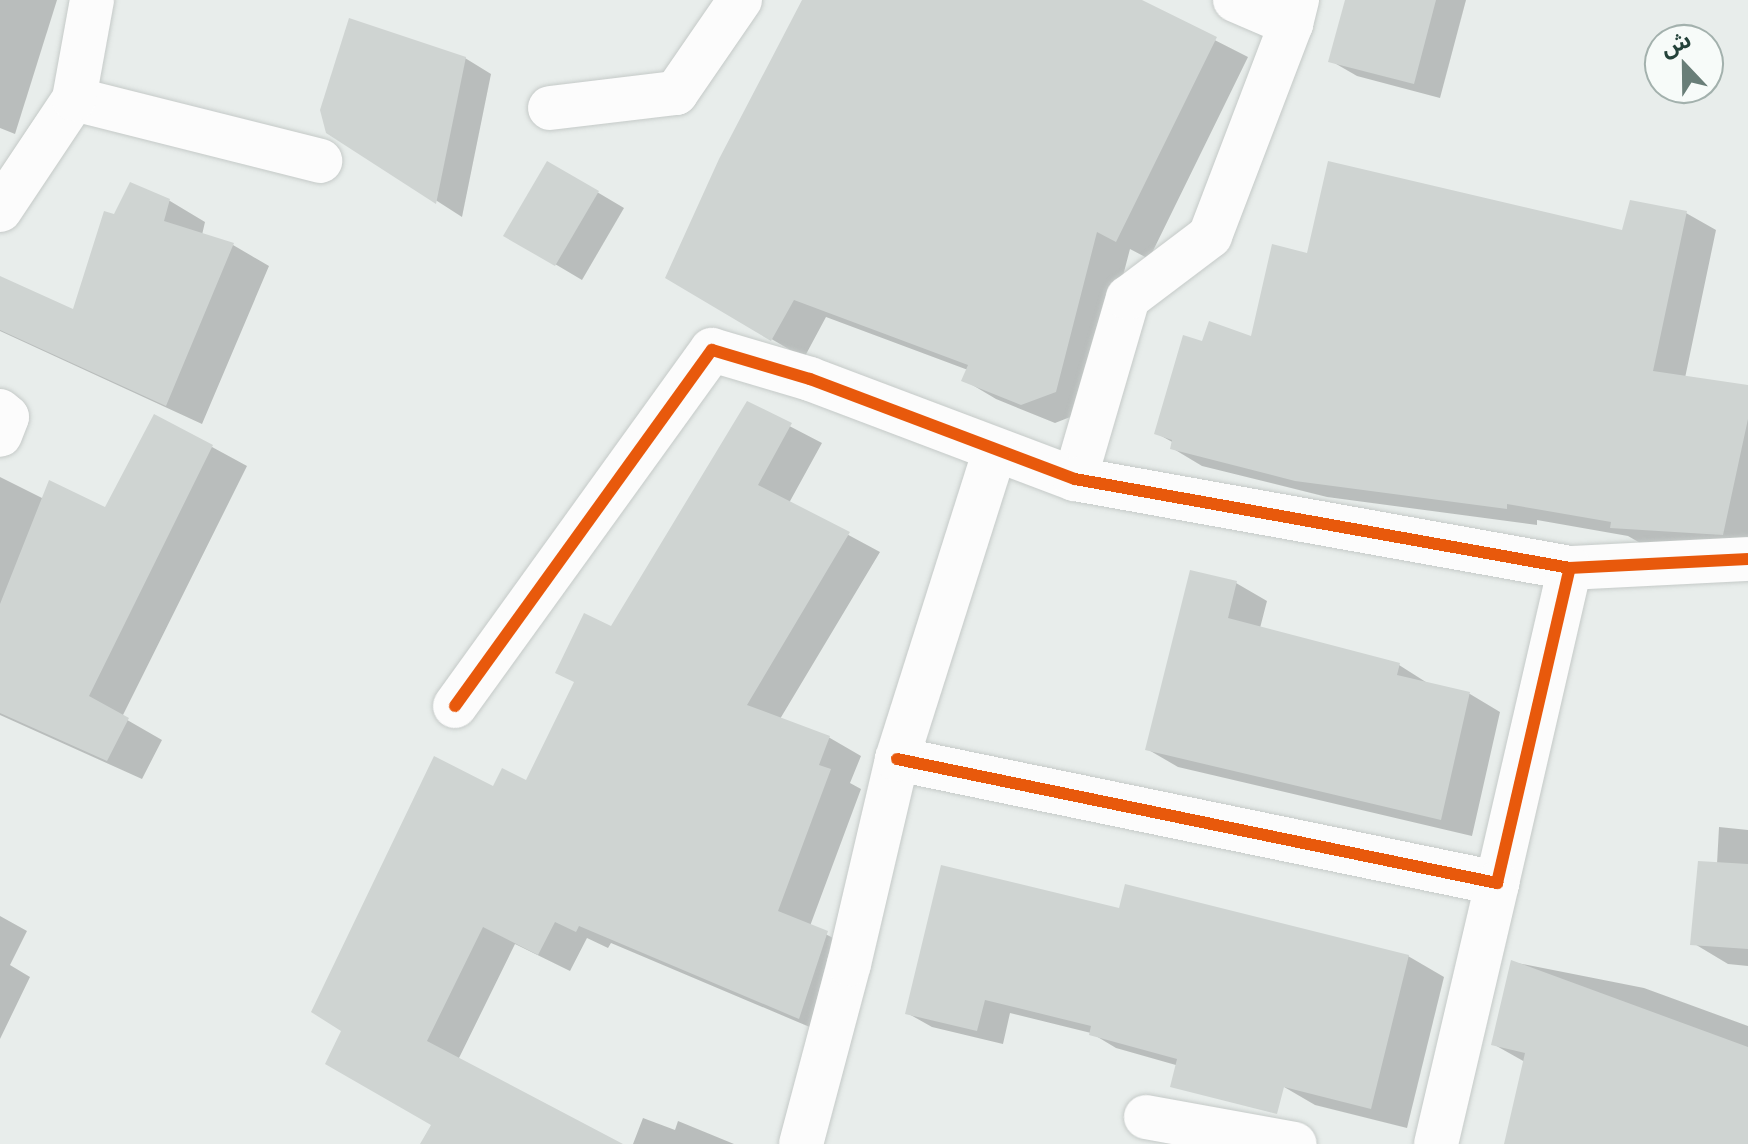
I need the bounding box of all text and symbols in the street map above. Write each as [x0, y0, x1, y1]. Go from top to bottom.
north arrow [1644, 24, 1724, 104]
text: ش [1657, 25, 1695, 61]

